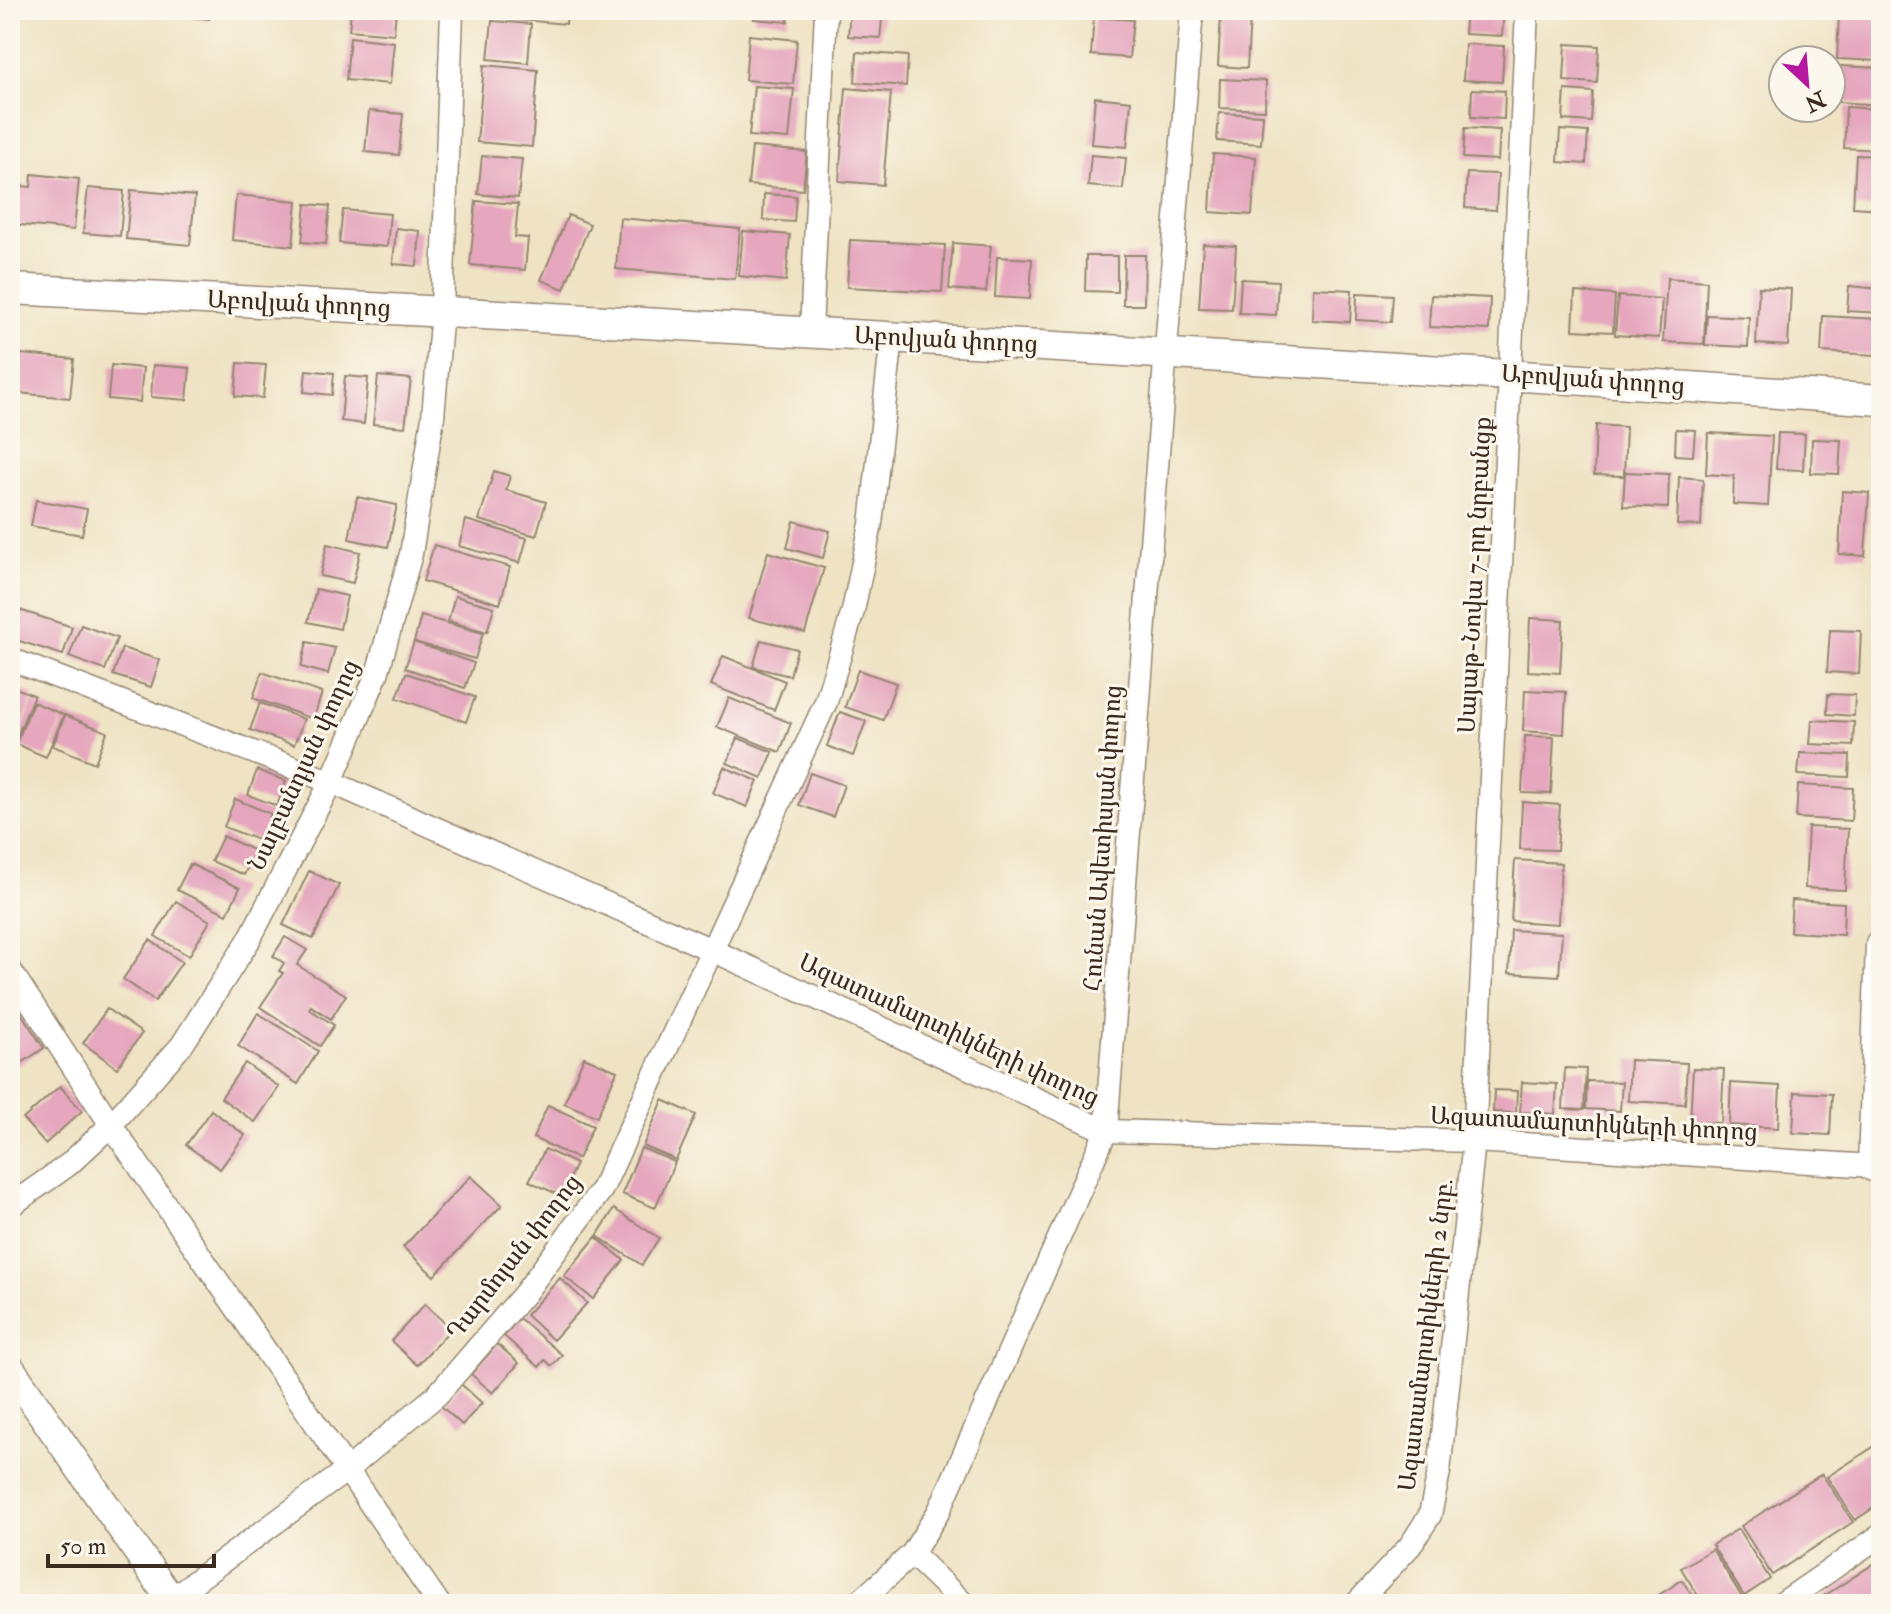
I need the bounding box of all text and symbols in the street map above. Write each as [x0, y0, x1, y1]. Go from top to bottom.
north arrow [1767, 44, 1847, 124]
text: N [1800, 84, 1831, 118]
street label: Աբովյան փողոց [206, 284, 392, 324]
street label: Աբովյան փողոց [853, 320, 1039, 360]
street label: Աբովյան փողոց [1500, 358, 1686, 402]
street label: Սայաթ-Նովա 7-րդ նրբանցք [1451, 416, 1499, 734]
street label: Նալբանդյան փողոց [242, 655, 366, 875]
street label: Հունան Ավետիսյան փողոց [1077, 684, 1129, 992]
street label: Ազատամարտիկների փողոց [794, 947, 1104, 1113]
street label: Ազատամարտիկների փողոց [1429, 1100, 1759, 1148]
street label: Դարմոյան փողոց [440, 1168, 588, 1346]
street label: Ազատամարտիկների 2 նրբ. [1391, 1177, 1461, 1493]
scale bar [48, 1518, 214, 1568]
text: 50 m [60, 1531, 107, 1562]

